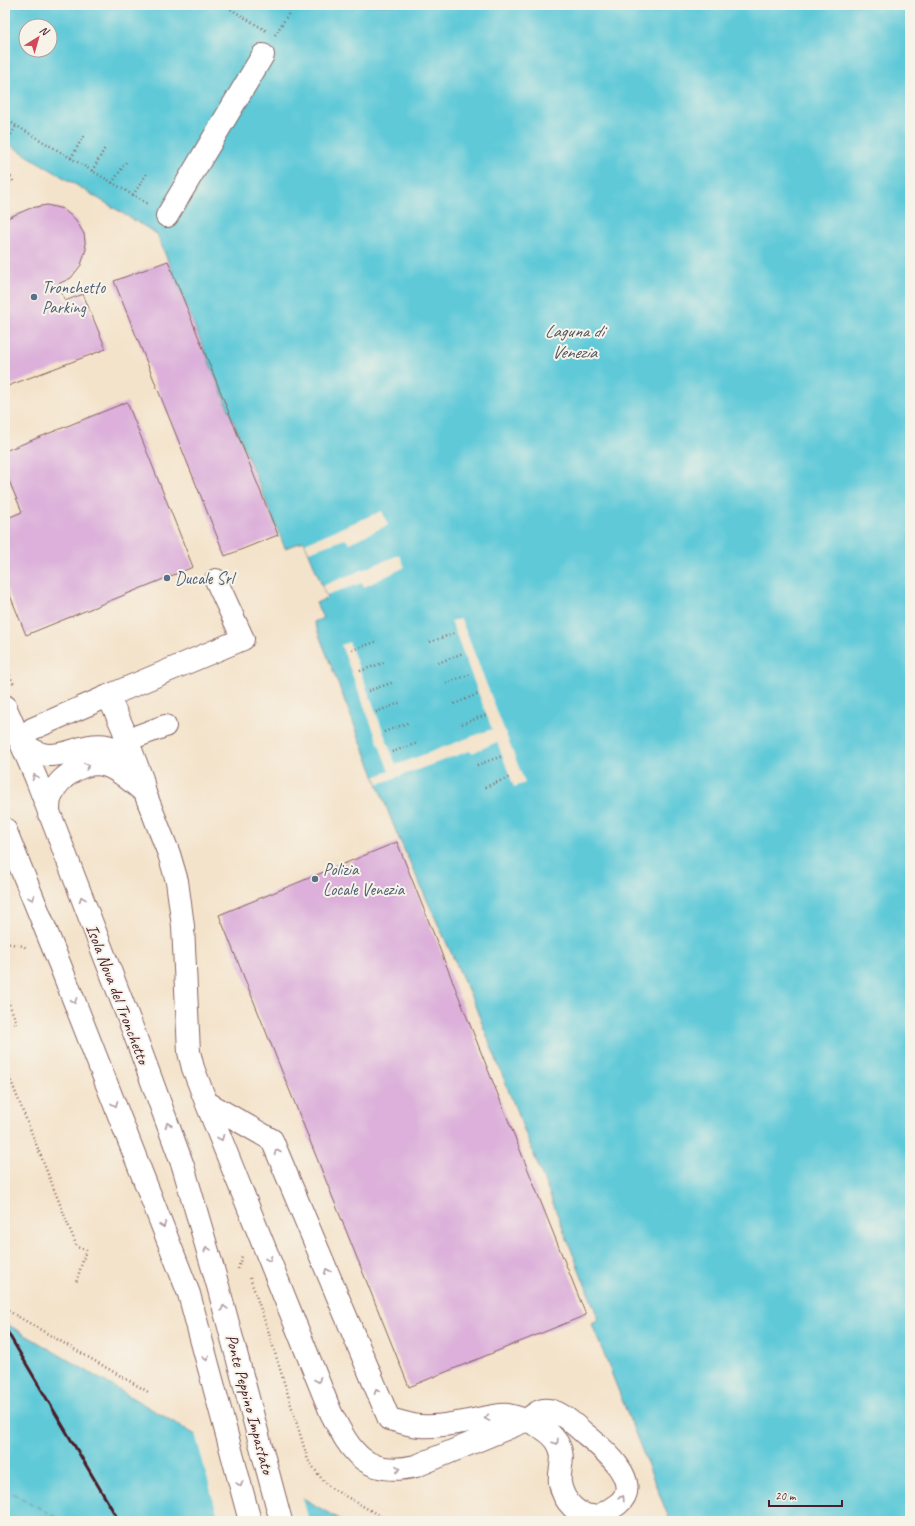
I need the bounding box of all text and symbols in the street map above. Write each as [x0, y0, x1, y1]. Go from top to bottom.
north arrow [18, 18, 58, 58]
text: N [37, 22, 53, 39]
place label: Tronchetto Parking [42, 277, 106, 318]
marker: Tronchetto Parking [29, 292, 39, 302]
water label: Laguna di Venezia [545, 320, 608, 363]
place label: Ducale Srl [175, 568, 237, 589]
marker: Ducale Srl [162, 573, 172, 583]
one-way arrow [84, 762, 91, 771]
one-way arrow [32, 774, 40, 781]
place label: Polizia Locale Venezia [323, 859, 406, 900]
marker: Polizia Locale Venezia [310, 874, 320, 884]
one-way arrow [28, 895, 36, 902]
one-way arrow [79, 895, 87, 902]
street label: Isola Nova del Tronchetto [81, 921, 155, 1069]
one-way arrow [70, 998, 78, 1005]
one-way arrow [110, 1101, 118, 1108]
one-way arrow [164, 1122, 172, 1129]
one-way arrow [216, 1135, 224, 1142]
one-way arrow [273, 1148, 281, 1155]
one-way arrow [158, 1222, 166, 1229]
one-way arrow [203, 1245, 212, 1252]
one-way arrow [265, 1255, 273, 1262]
one-way arrow [324, 1268, 332, 1276]
one-way arrow [220, 1304, 229, 1311]
street label: Ponte Peppino Impastato [221, 1332, 279, 1478]
one-way arrow [201, 1355, 210, 1362]
one-way arrow [313, 1376, 321, 1383]
one-way arrow [374, 1388, 382, 1396]
one-way arrow [484, 1413, 491, 1421]
one-way arrow [551, 1438, 558, 1445]
one-way arrow [395, 1465, 401, 1473]
one-way arrow [235, 1480, 244, 1487]
scale bar [769, 1482, 842, 1508]
text: 20 m [775, 1488, 797, 1504]
one-way arrow [618, 1495, 625, 1502]

